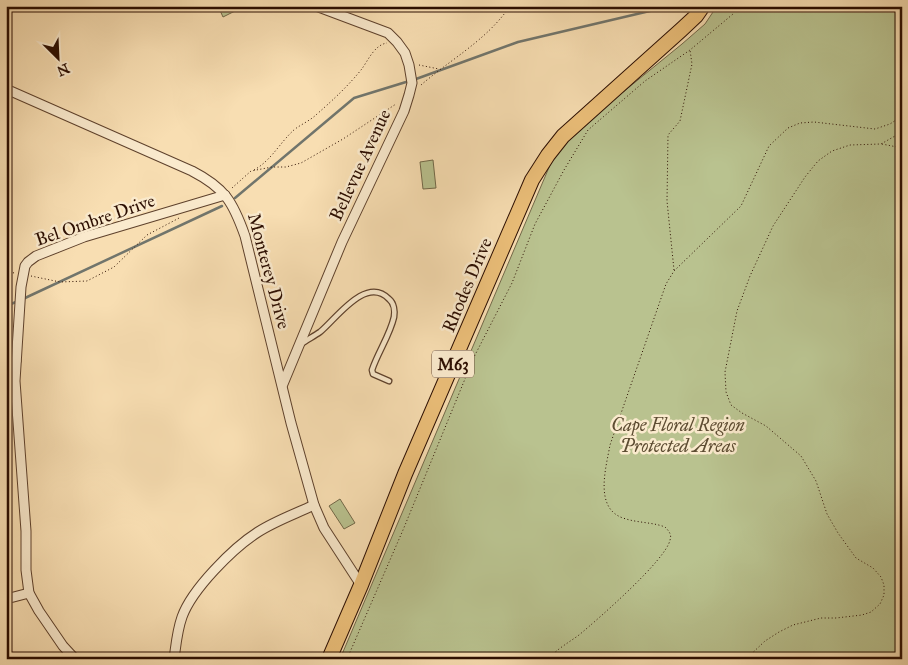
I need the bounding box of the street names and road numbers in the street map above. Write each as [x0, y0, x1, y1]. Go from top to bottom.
street label: Bellevue Avenue [325, 106, 395, 224]
street label: Bel Ombre Drive [32, 189, 158, 251]
street label: Monterey Drive [243, 211, 295, 331]
street label: Rhodes Drive [437, 234, 497, 336]
road number: M63 [432, 350, 474, 378]

